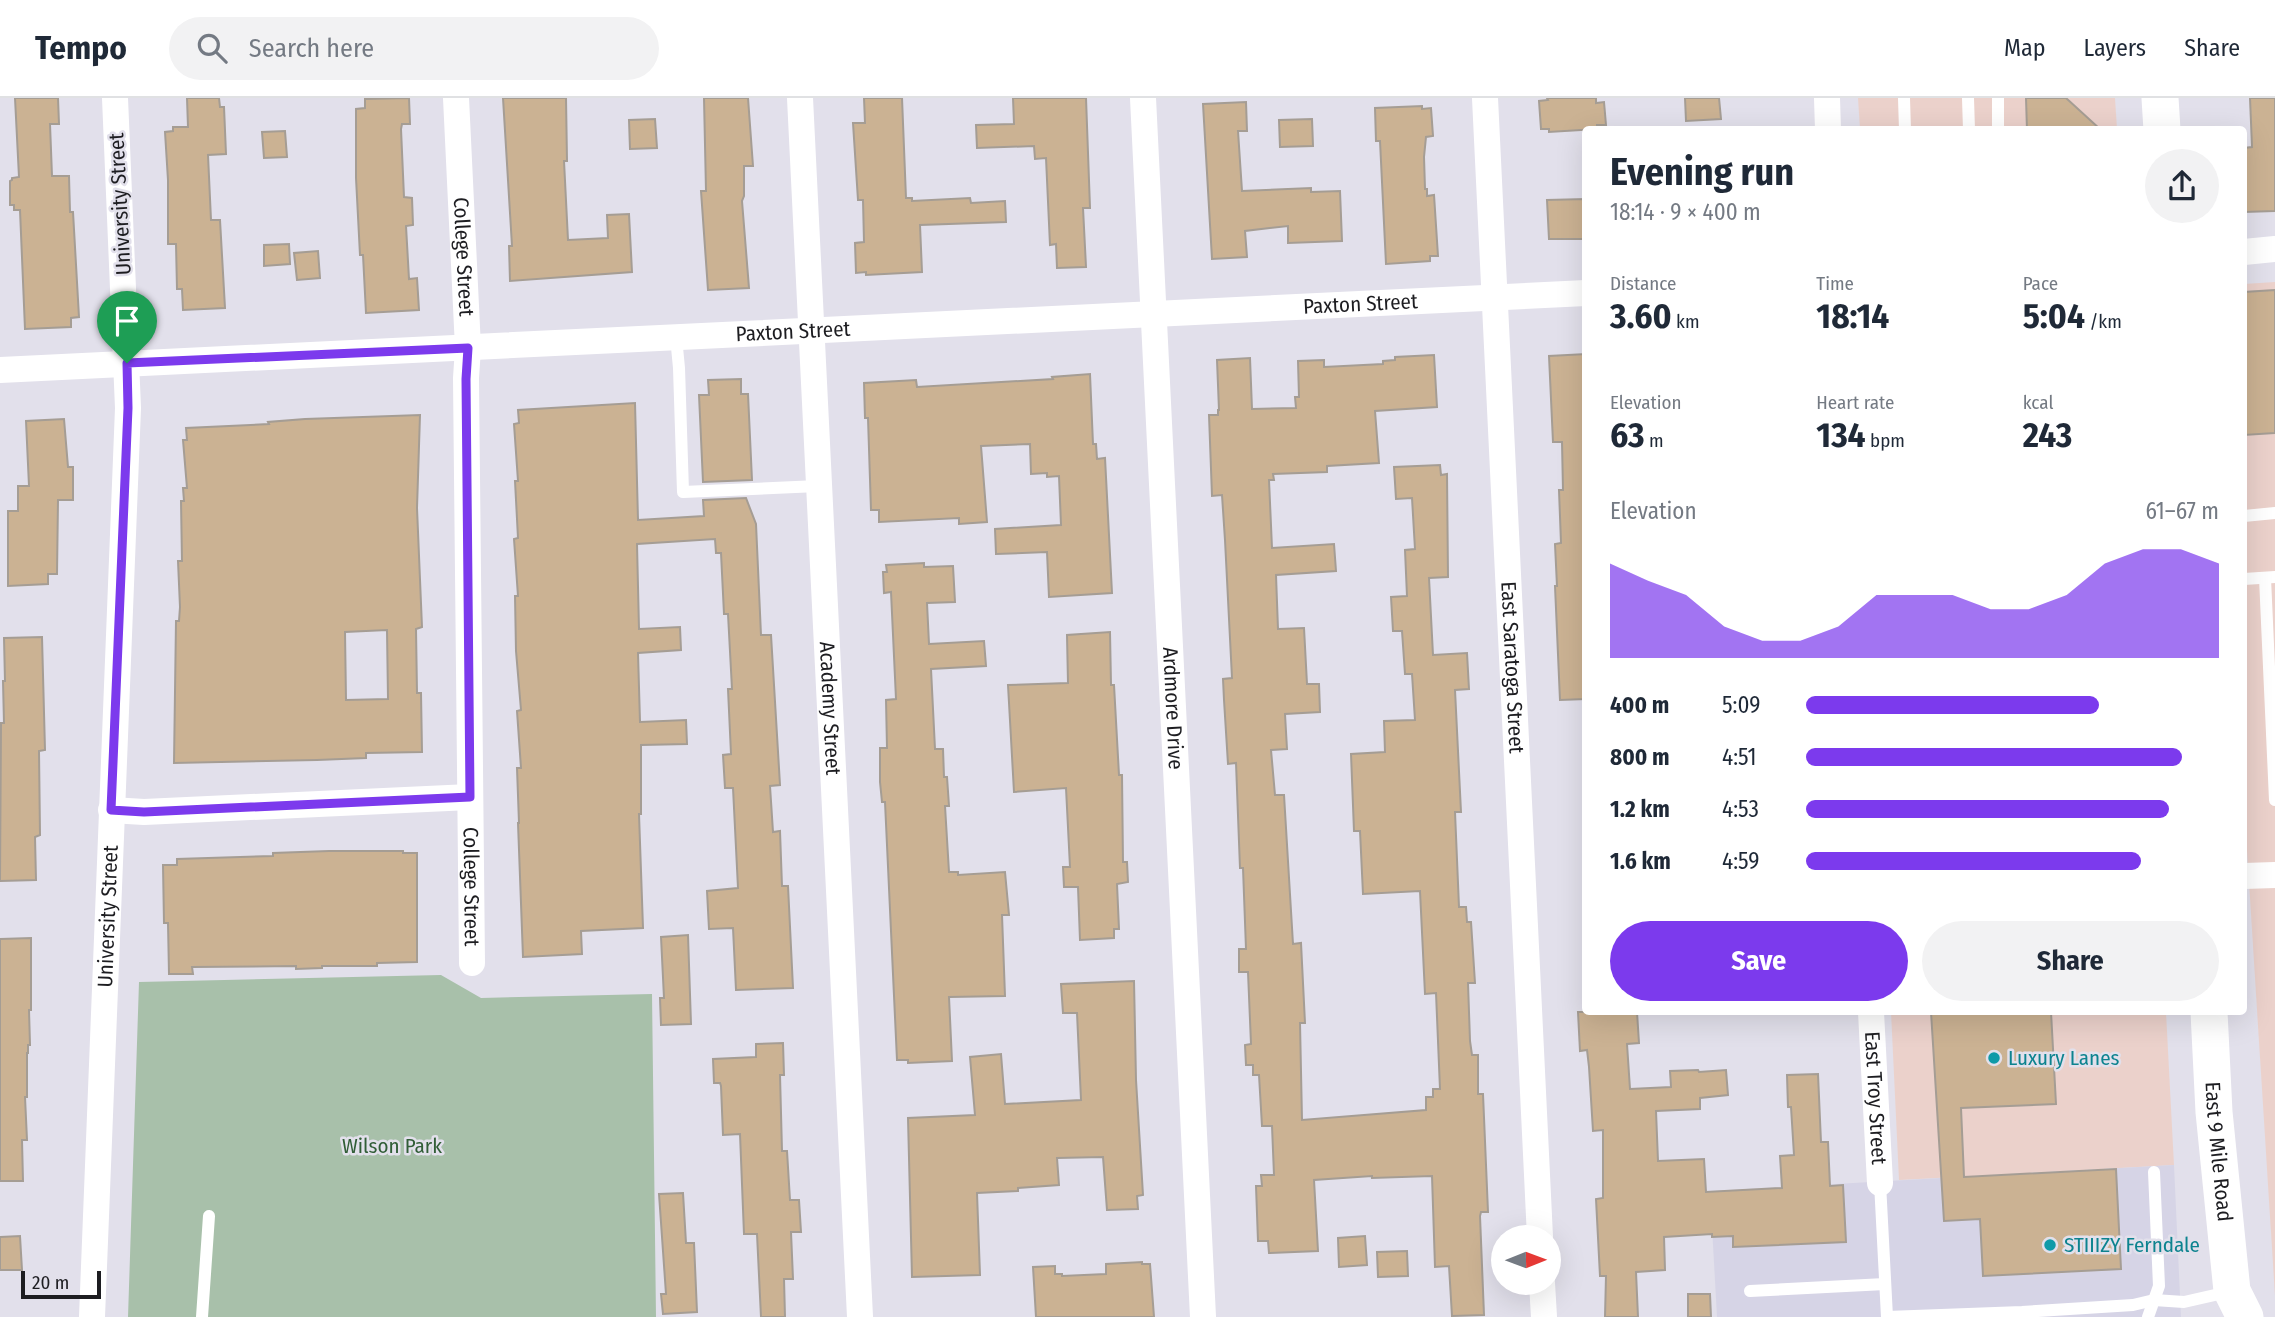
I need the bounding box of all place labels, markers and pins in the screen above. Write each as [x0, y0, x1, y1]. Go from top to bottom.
pin [97, 291, 157, 363]
place label: Luxury Lanes [2008, 1045, 2120, 1071]
marker: Luxury Lanes [1986, 1050, 2002, 1066]
place label: STIIIZY Ferndale [2064, 1232, 2200, 1258]
marker: STIIIZY Ferndale [2042, 1237, 2058, 1253]

